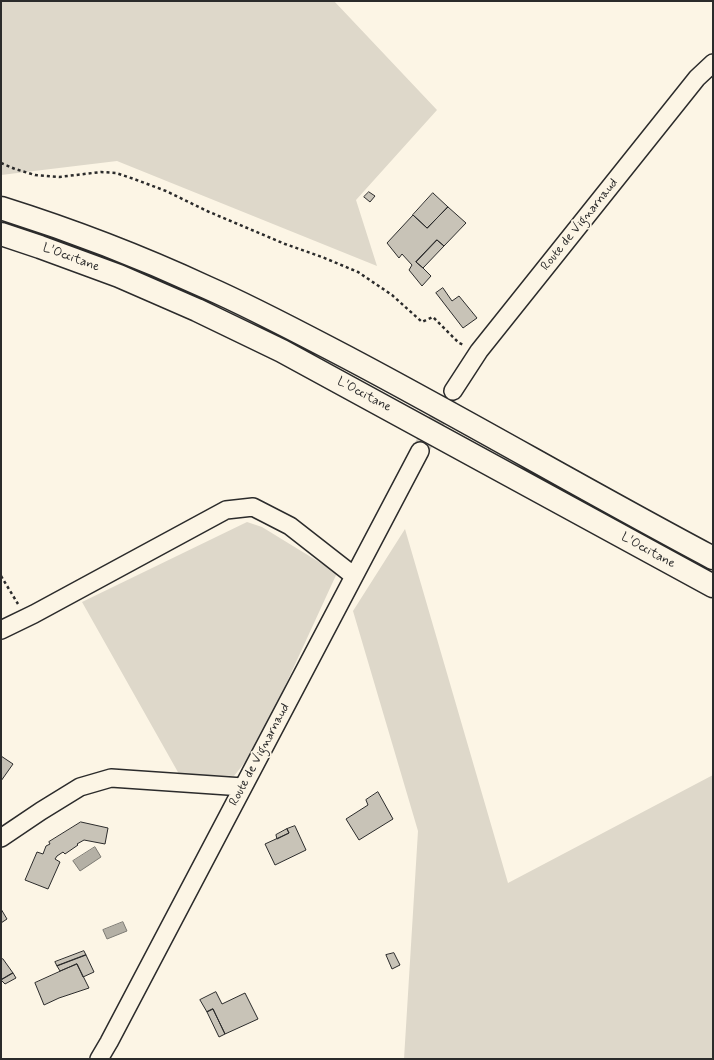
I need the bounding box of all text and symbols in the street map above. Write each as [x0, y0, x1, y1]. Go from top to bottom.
street label: Route de Vignarnaud [538, 176, 622, 274]
street label: L'Occitane [40, 240, 102, 276]
street label: L'Occitane [334, 374, 394, 416]
street label: L'Occitane [618, 530, 678, 572]
street label: Route de Vignarnaud [226, 701, 294, 809]

